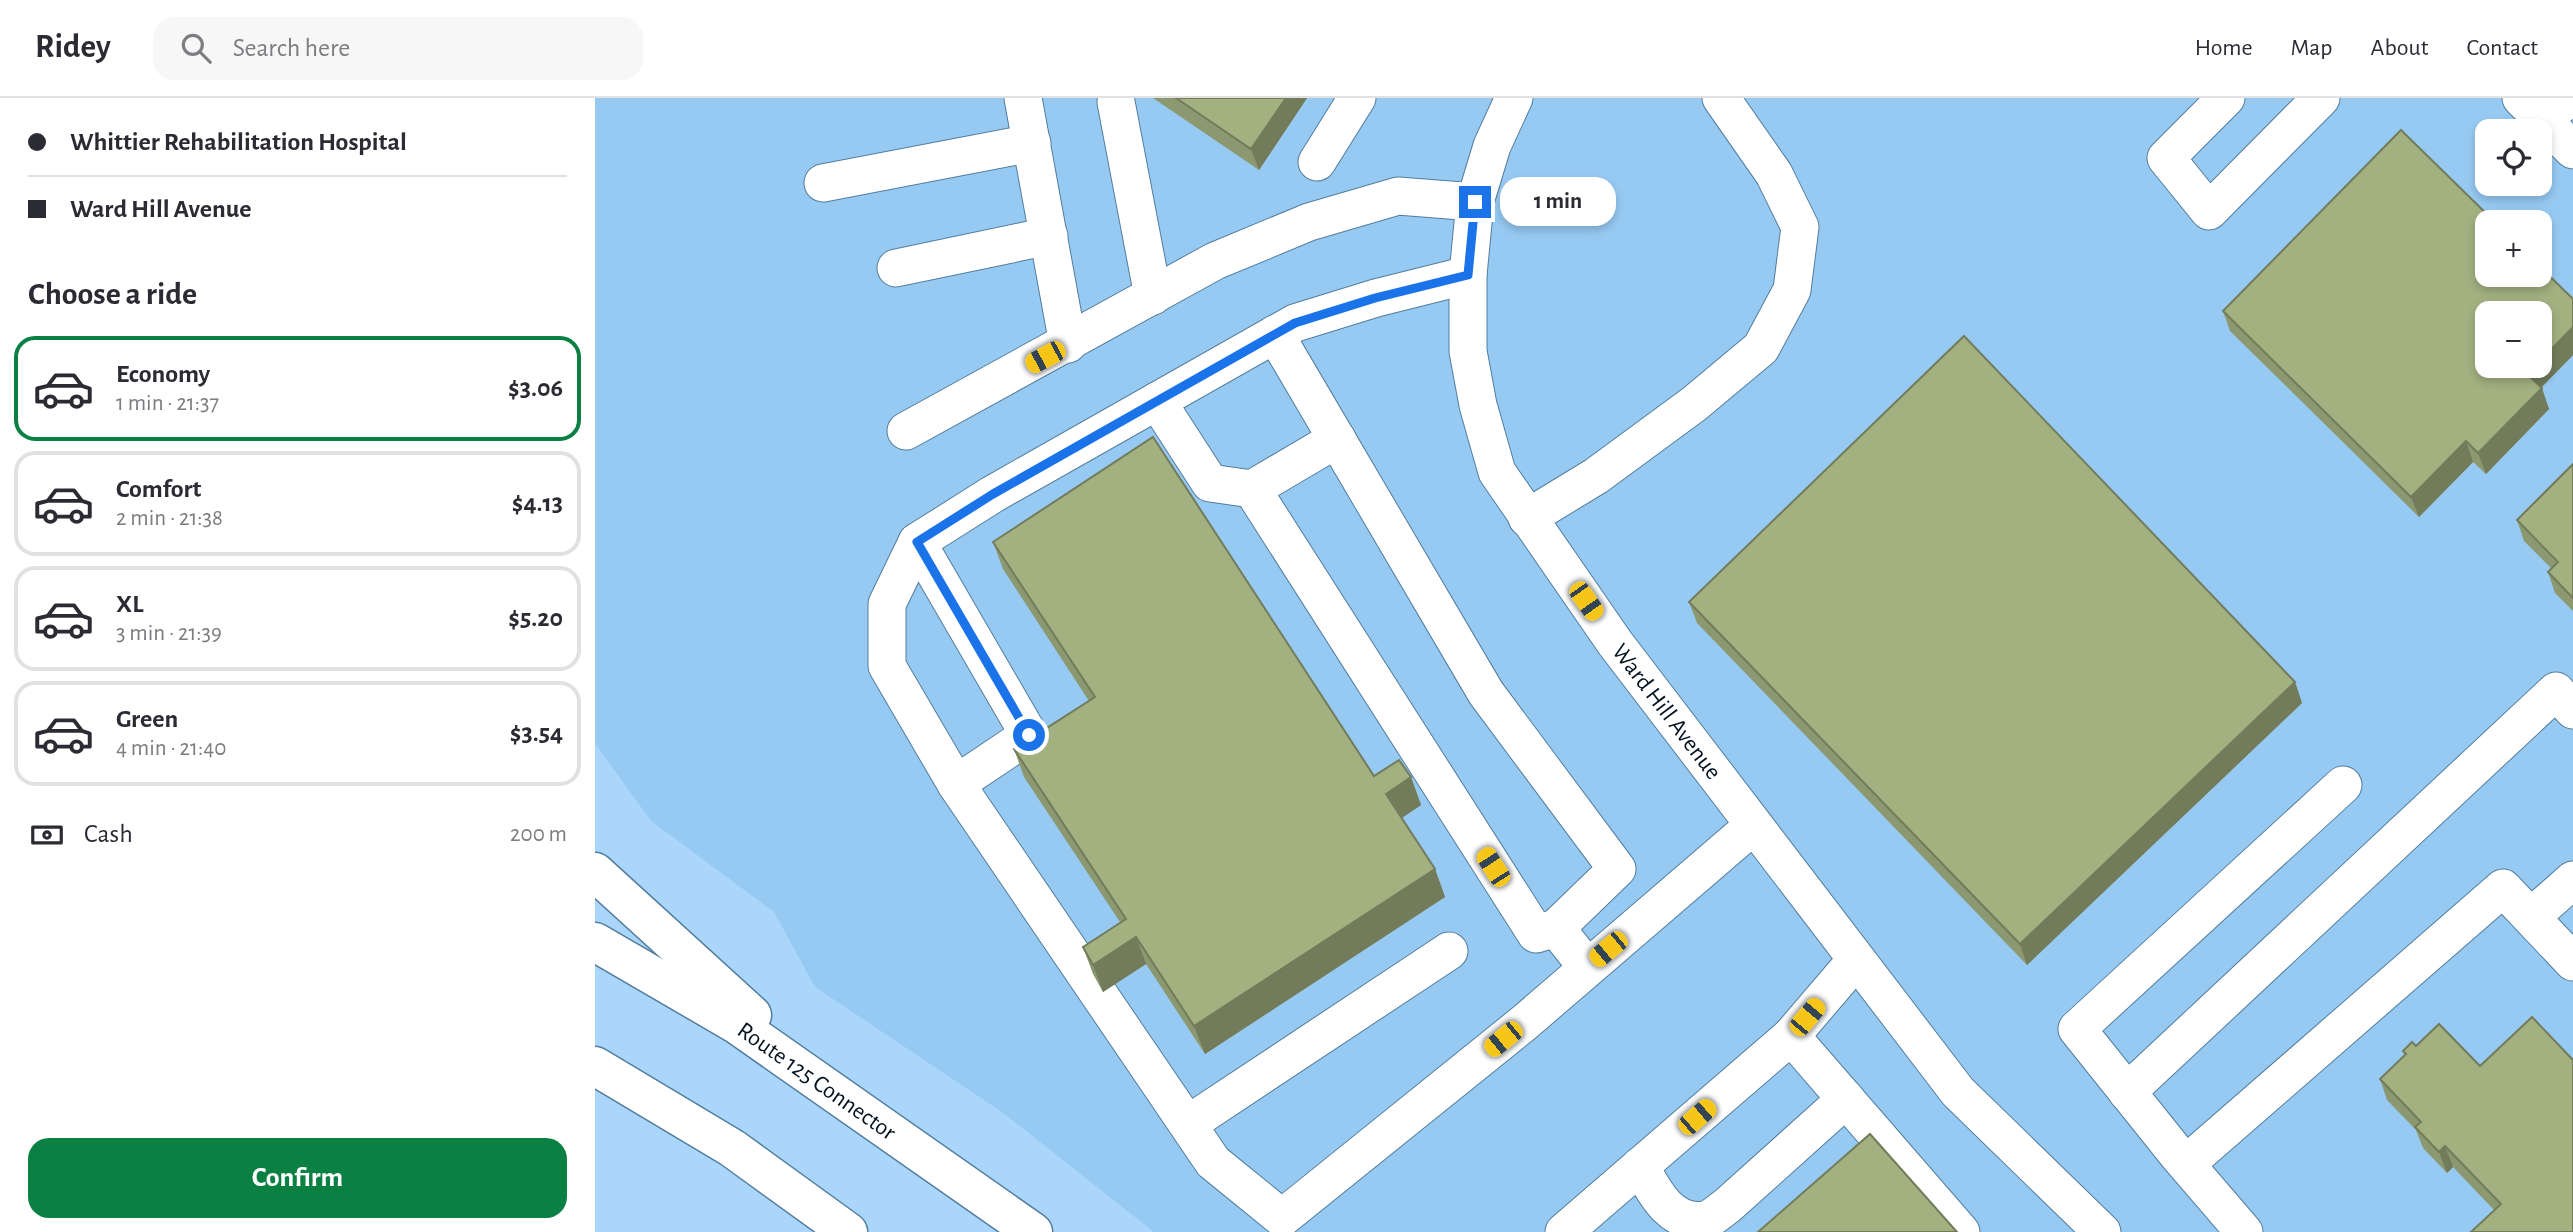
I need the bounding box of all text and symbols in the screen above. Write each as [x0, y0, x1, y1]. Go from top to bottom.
search box [153, 17, 643, 80]
icon: search [177, 29, 215, 67]
text: Ridey [35, 31, 111, 64]
text: Search here [233, 35, 350, 61]
text: Home [2195, 36, 2253, 60]
text: Map [2291, 36, 2333, 60]
text: About [2371, 36, 2428, 60]
text: Contact [2466, 36, 2538, 60]
map controls [2475, 119, 2552, 378]
button: locate [2475, 119, 2552, 196]
text: Whittier Rehabilitation Hospital [70, 129, 407, 155]
callout: 1 min [1499, 178, 1615, 226]
route end [1459, 186, 1491, 218]
text: 1 min [1534, 190, 1582, 213]
text: Ward Hill Avenue [70, 196, 252, 222]
button: + [2475, 210, 2552, 287]
text: Choose a ride [28, 278, 197, 310]
button: − [2475, 301, 2552, 378]
car [1022, 338, 1069, 376]
icon: car [32, 357, 95, 420]
text: Economy [116, 361, 210, 387]
text: $3.06 [508, 375, 563, 401]
text: 1 min · 21:37 [116, 392, 219, 415]
icon: car [32, 472, 95, 535]
text: Comfort [116, 476, 201, 502]
text: $4.13 [512, 490, 563, 516]
text: 2 min · 21:38 [116, 507, 223, 530]
car [1566, 578, 1607, 624]
icon: car [32, 587, 95, 650]
text: XL [116, 591, 143, 617]
text: $5.20 [508, 605, 563, 631]
text: 3 min · 21:39 [116, 622, 222, 645]
street label: Ward Hill Avenue [1607, 640, 1726, 784]
icon: car [32, 702, 95, 765]
text: Green [116, 706, 178, 732]
route start [1013, 719, 1045, 751]
text: $3.54 [510, 720, 563, 746]
text: 4 min · 21:40 [116, 737, 226, 760]
icon: cash [28, 816, 66, 854]
text: Cash [84, 821, 133, 847]
text: 200 m [510, 823, 567, 846]
car [1473, 844, 1514, 890]
car [1586, 927, 1631, 971]
car [1786, 994, 1829, 1040]
street label: Route 125 Connector [733, 1018, 900, 1145]
car [1481, 1018, 1526, 1060]
car [1675, 1095, 1720, 1139]
button: Confirm [28, 1138, 567, 1218]

